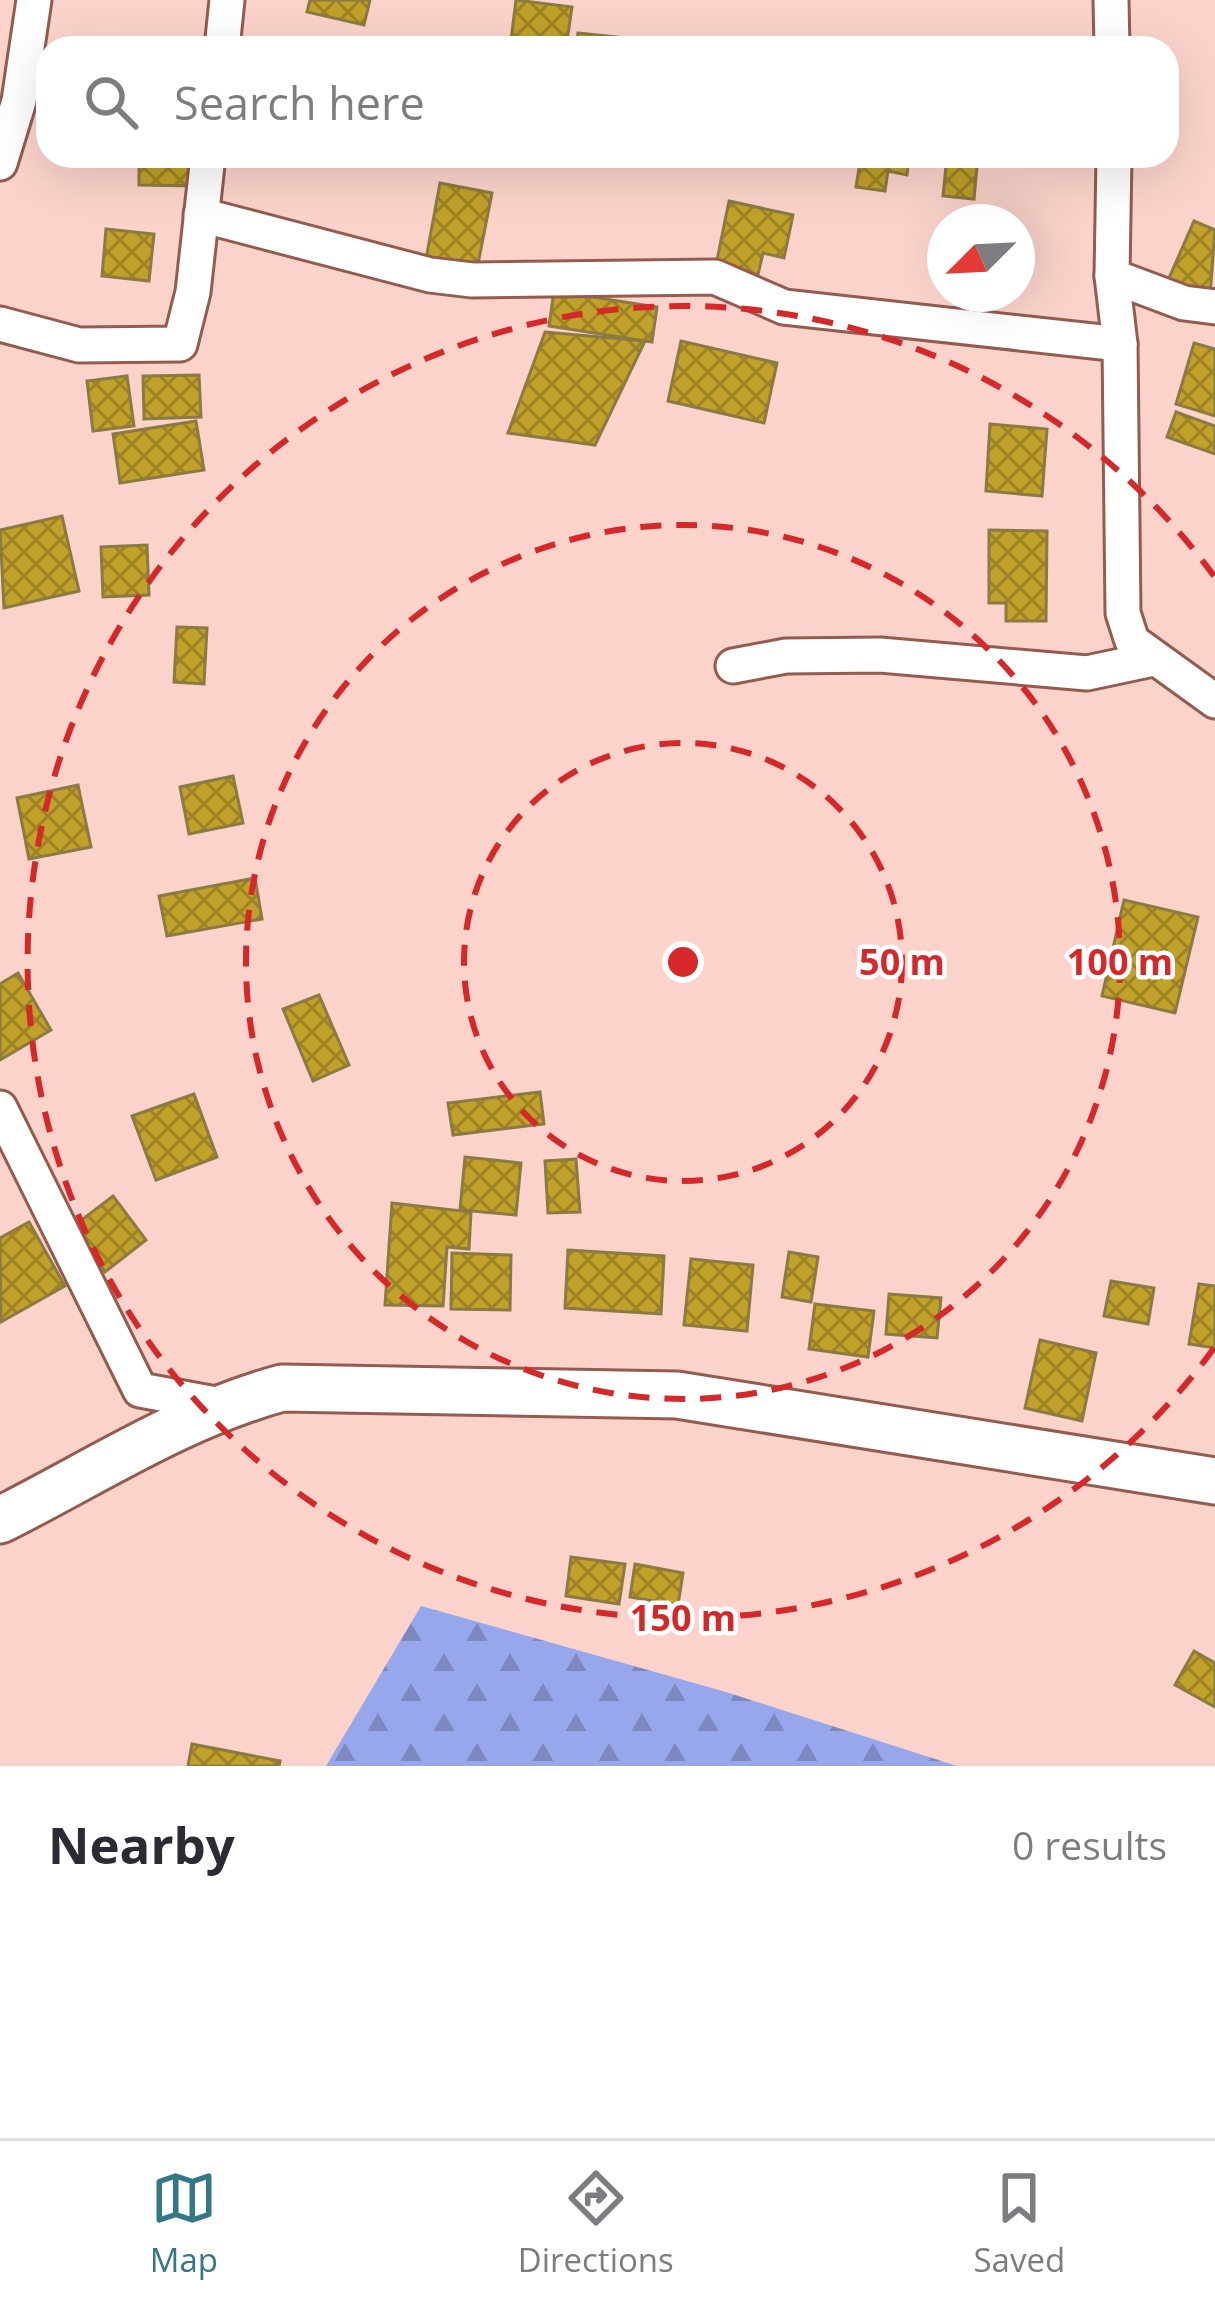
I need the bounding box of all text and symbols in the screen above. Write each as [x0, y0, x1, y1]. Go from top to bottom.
search box [36, 36, 1179, 168]
icon: search [78, 69, 144, 135]
text: Search here [174, 72, 425, 133]
north arrow [927, 204, 1035, 312]
text: 50 m [859, 937, 945, 986]
text: 100 m [1067, 937, 1173, 986]
centre of rings [662, 941, 704, 983]
text: 150 m [630, 1593, 736, 1642]
text: Nearby [48, 1809, 235, 1879]
text: 0 results [1012, 1818, 1167, 1871]
tab: Map [150, 2165, 218, 2282]
tab: Directions [518, 2165, 674, 2282]
tab: Saved [973, 2165, 1065, 2282]

